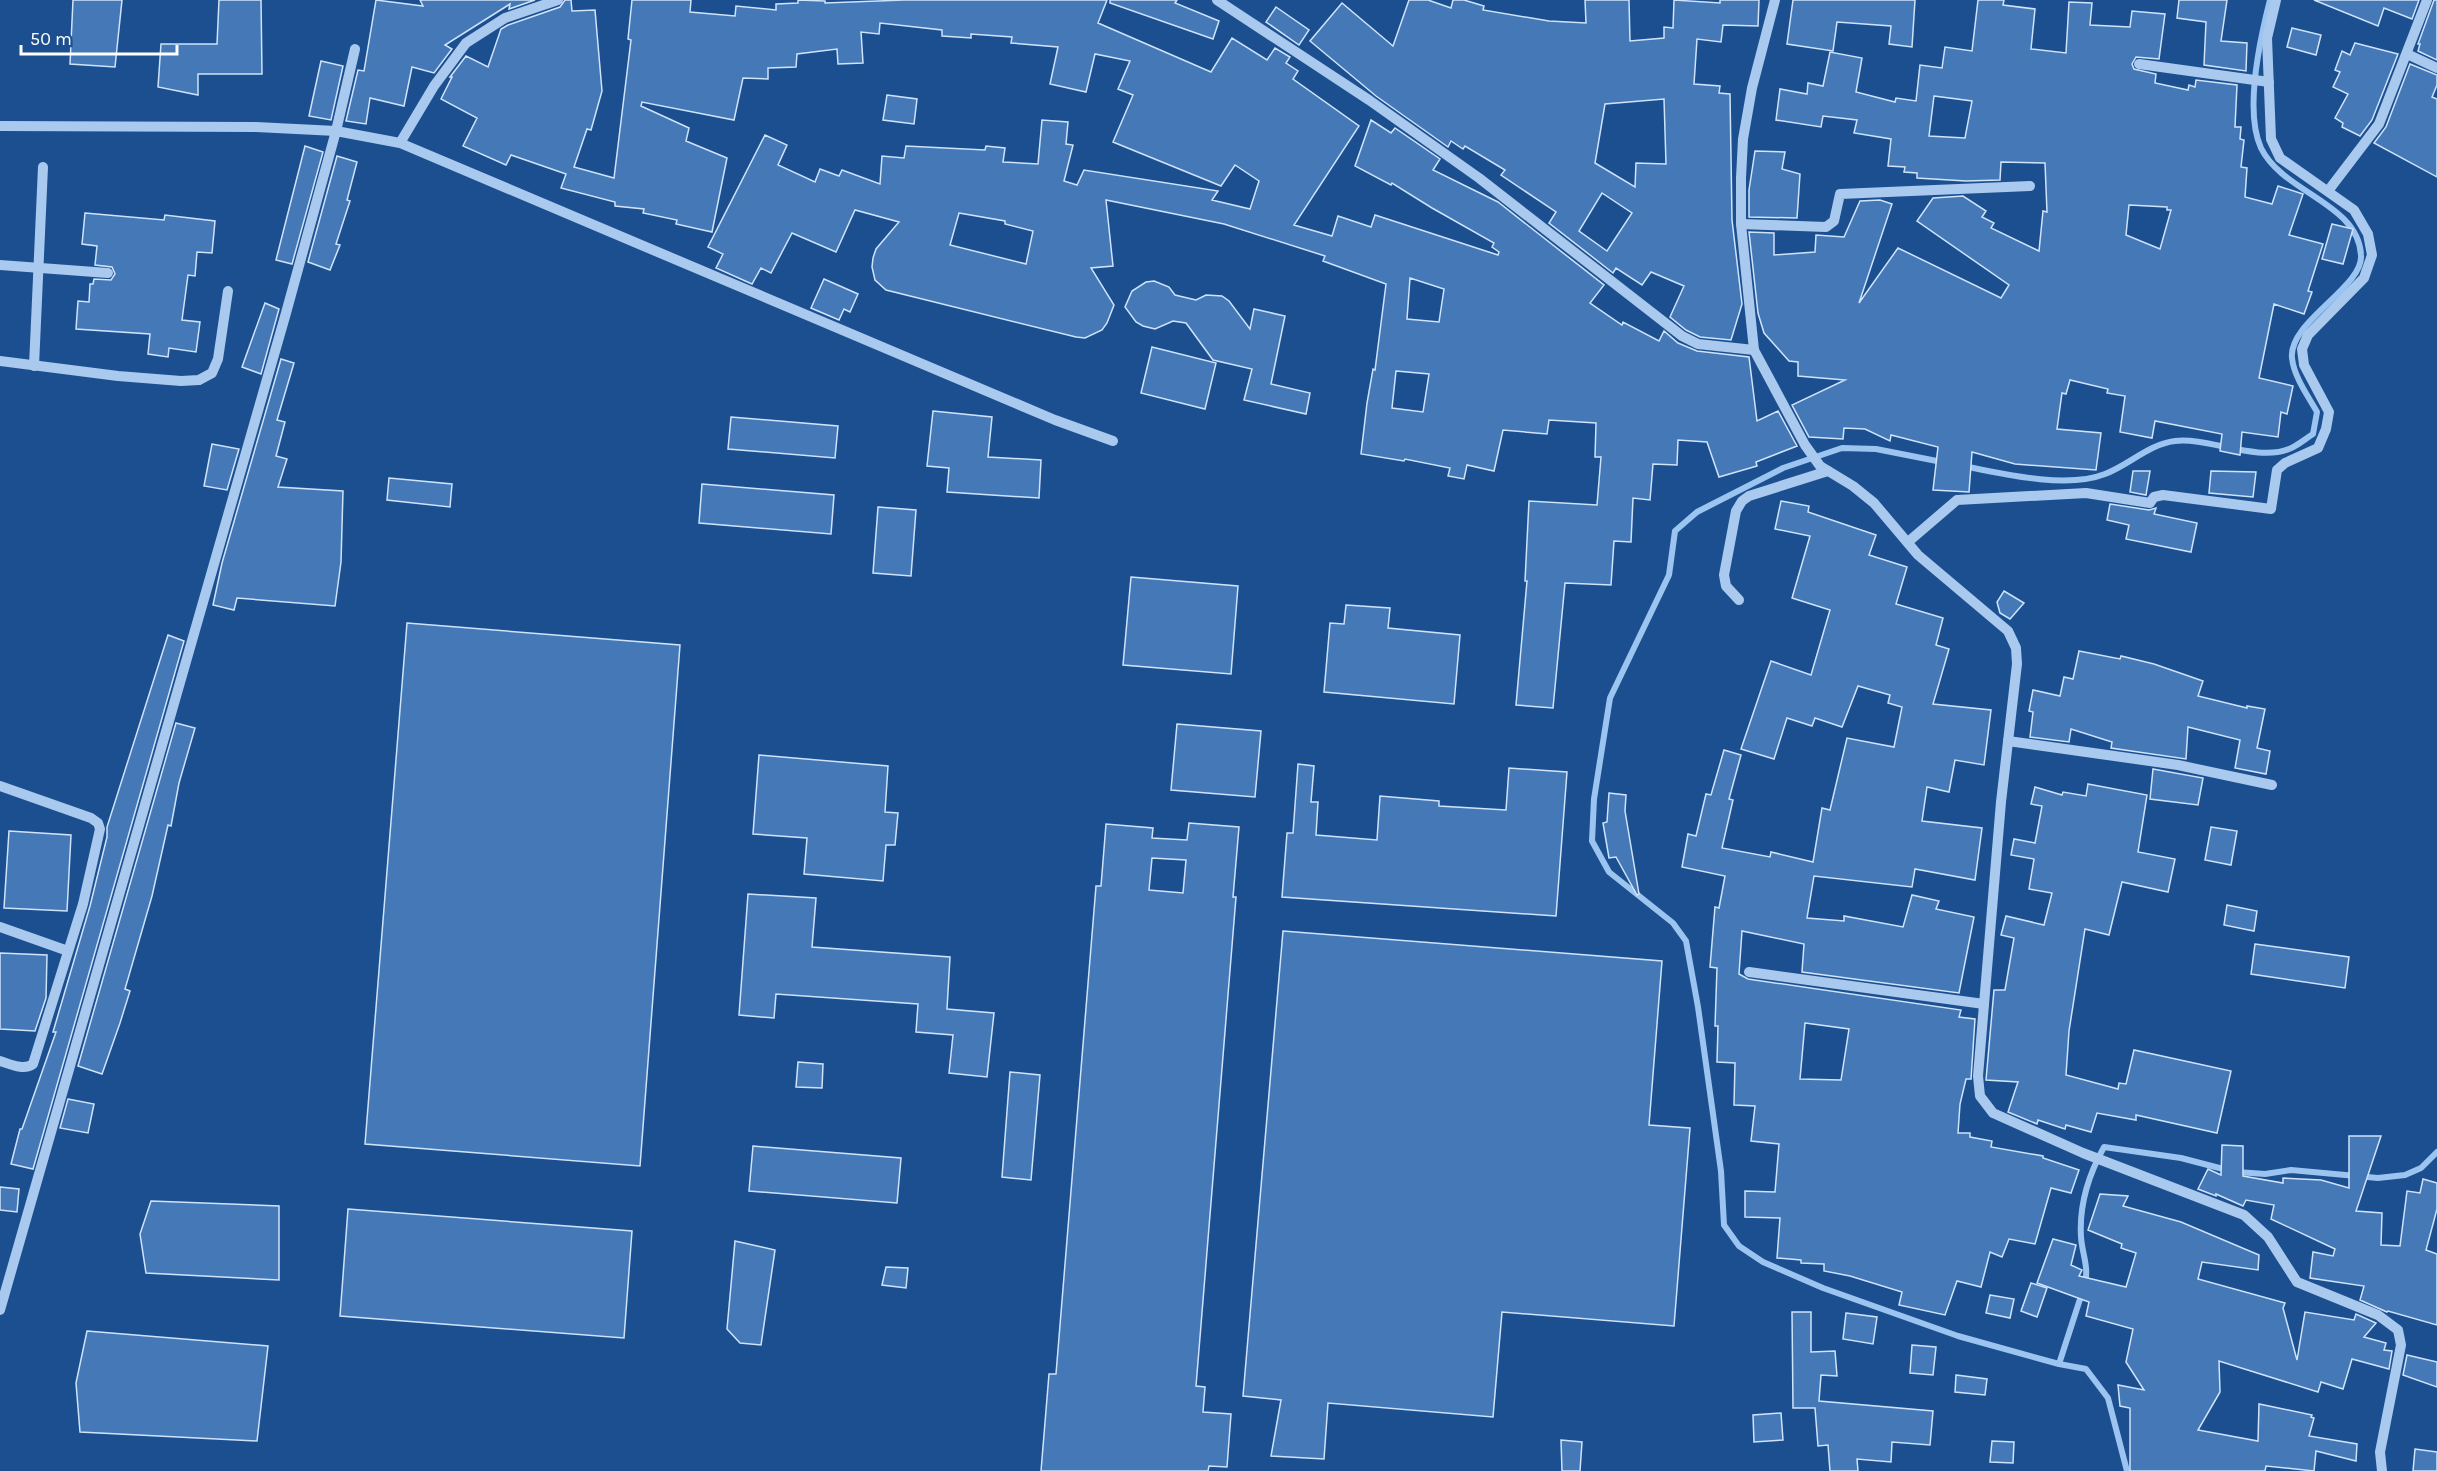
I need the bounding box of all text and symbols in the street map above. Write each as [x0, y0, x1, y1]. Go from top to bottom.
scale bar [21, 18, 177, 56]
text: 50 m [30, 28, 72, 50]

